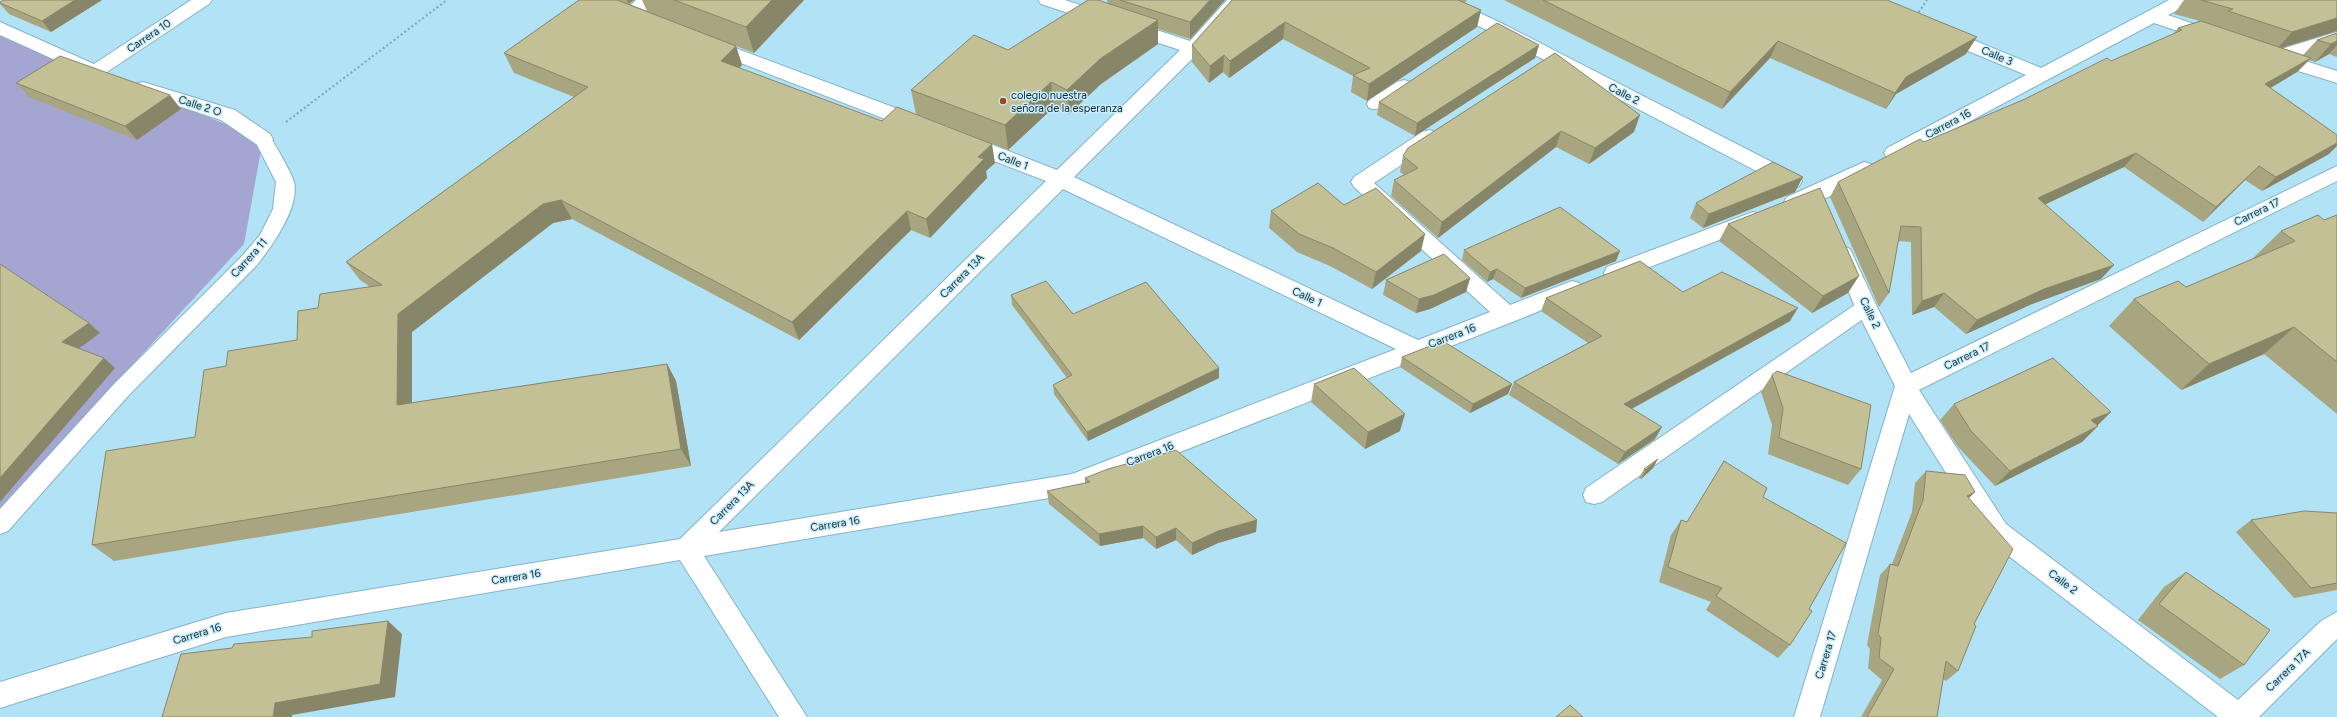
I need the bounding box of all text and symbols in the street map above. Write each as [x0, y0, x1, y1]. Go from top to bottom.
street label: Carrera 10 [124, 16, 174, 56]
street label: Calle 3 [1979, 44, 2015, 68]
street label: Calle 2 [1606, 81, 1642, 107]
place label: colegio nuestra señora de la esperanza [1011, 89, 1123, 115]
street label: Calle 2 O [177, 93, 224, 119]
marker: colegio nuestra señora de la esperanza [998, 96, 1008, 106]
street label: Carrera 16 [1923, 107, 1973, 141]
street label: Calle 1 [996, 149, 1030, 173]
street label: Carrera 17 [2232, 195, 2282, 229]
street label: Carrera 11 [228, 236, 270, 280]
street label: Carrera 13A [937, 251, 987, 301]
street label: Calle 1 [1290, 284, 1324, 310]
street label: Calle 2 [1857, 295, 1883, 331]
street label: Carrera 16 [1426, 321, 1478, 351]
street label: Carrera 17 [1942, 339, 1992, 373]
street label: Carrera 16 [1124, 439, 1176, 469]
street label: Carrera 13A [707, 478, 757, 528]
street label: Carrera 16 [809, 514, 861, 534]
street label: Carrera 16 [490, 567, 542, 587]
street label: Calle 2 [2046, 567, 2080, 597]
street label: Carrera 16 [171, 621, 223, 647]
street label: Carrera 17 [1813, 629, 1839, 681]
street label: Carrera 17A [2263, 645, 2313, 694]

